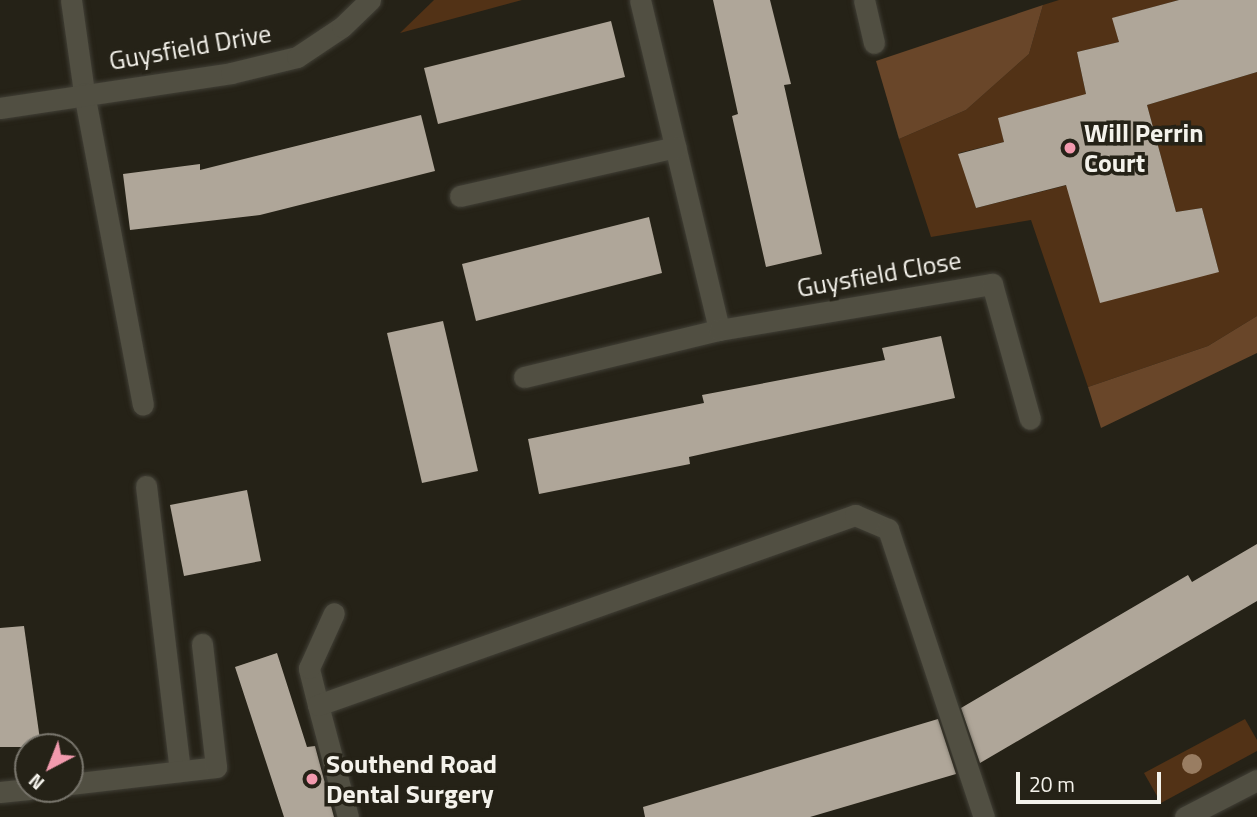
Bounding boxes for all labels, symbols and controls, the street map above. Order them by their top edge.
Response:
street label: Guysfield Drive [107,17,273,77]
place label: Will Perrin Court [1084,117,1204,178]
marker: Will Perrin Court [1062,140,1078,156]
street label: Guysfield Close [794,244,964,304]
north arrow [14,733,84,803]
place label: Southend Road Dental Surgery [326,748,497,810]
scale bar [1019,758,1164,802]
text: N [21,767,51,798]
text: 20 m [1029,768,1075,800]
marker: Southend Road Dental Surgery [304,771,320,787]

